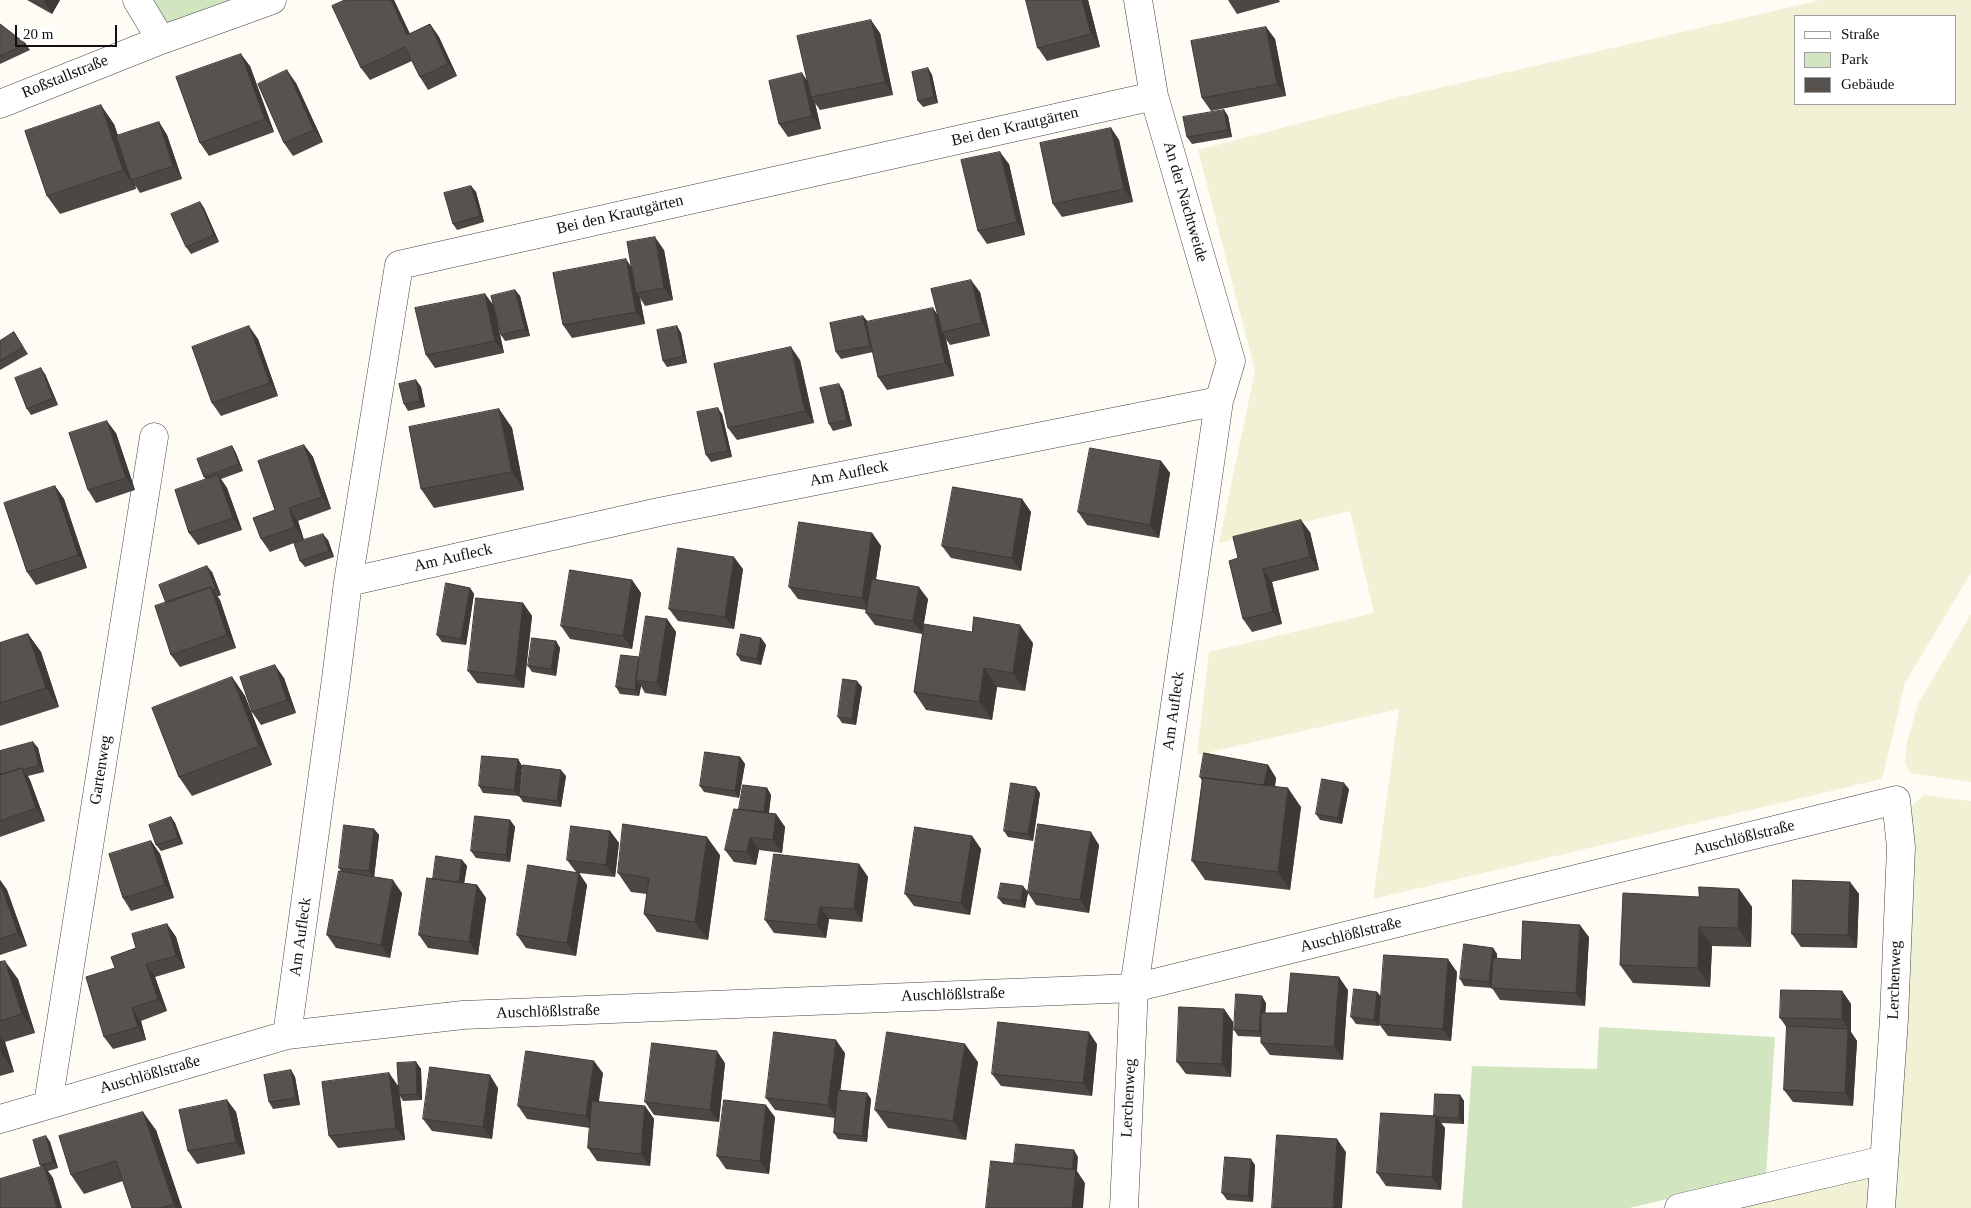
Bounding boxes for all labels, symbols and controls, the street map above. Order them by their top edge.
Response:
scale bar [18,15,120,47]
legend [1794,15,1956,105]
text: 20 m [23,26,53,42]
text: Straße [1841,26,1879,42]
street label: Roßstallstraße [19,51,111,103]
text: Park [1841,51,1869,67]
text: Gebäude [1841,76,1894,92]
street label: Bei den Krautgärten [950,103,1080,151]
street label: An der Nachtweide [1159,140,1211,264]
street label: Bei den Krautgärten [555,191,685,239]
street label: Am Aufleck [808,457,890,491]
street label: Am Aufleck [412,540,494,576]
street label: Am Aufleck [1159,670,1189,752]
street label: Gartenweg [86,734,116,806]
street label: Auschlößlstraße [1691,816,1797,860]
street label: Am Aufleck [286,896,316,978]
street label: Auschlößlstraße [1298,913,1404,957]
street label: Lerchenweg [1884,940,1906,1020]
street label: Auschlößlstraße [901,984,1005,1006]
street label: Auschlößlstraße [496,1001,600,1023]
street label: Auschlößlstraße [97,1051,203,1099]
street label: Lerchenweg [1117,1058,1141,1138]

